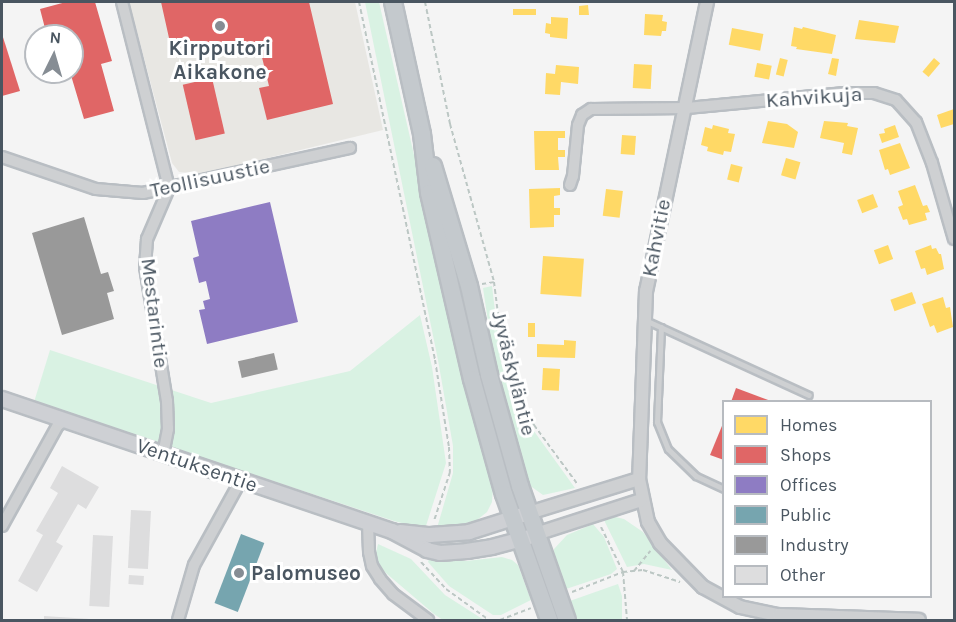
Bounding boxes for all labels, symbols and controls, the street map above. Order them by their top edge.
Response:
marker: Kirpputori Aikakone [213,19,227,33]
north arrow [24,24,84,84]
text: N [49,28,62,48]
place label: Kirpputori Aikakone [169,35,271,85]
street label: Kahvikuja [765,81,863,113]
street label: Teollisuustie [148,153,272,203]
street label: Kahvitie [636,197,676,279]
street label: Mestarintie [136,257,174,369]
street label: Jyväskyläntie [486,308,542,438]
legend [722,400,932,598]
text: Homes [780,414,837,436]
street label: Ventuksentie [133,432,261,498]
text: Shops [780,444,832,466]
text: Offices [780,474,837,496]
text: Public [780,504,831,526]
text: Industry [780,534,849,556]
place label: Palomuseo [251,560,361,586]
text: Other [780,564,825,586]
marker: Palomuseo [232,566,246,580]

